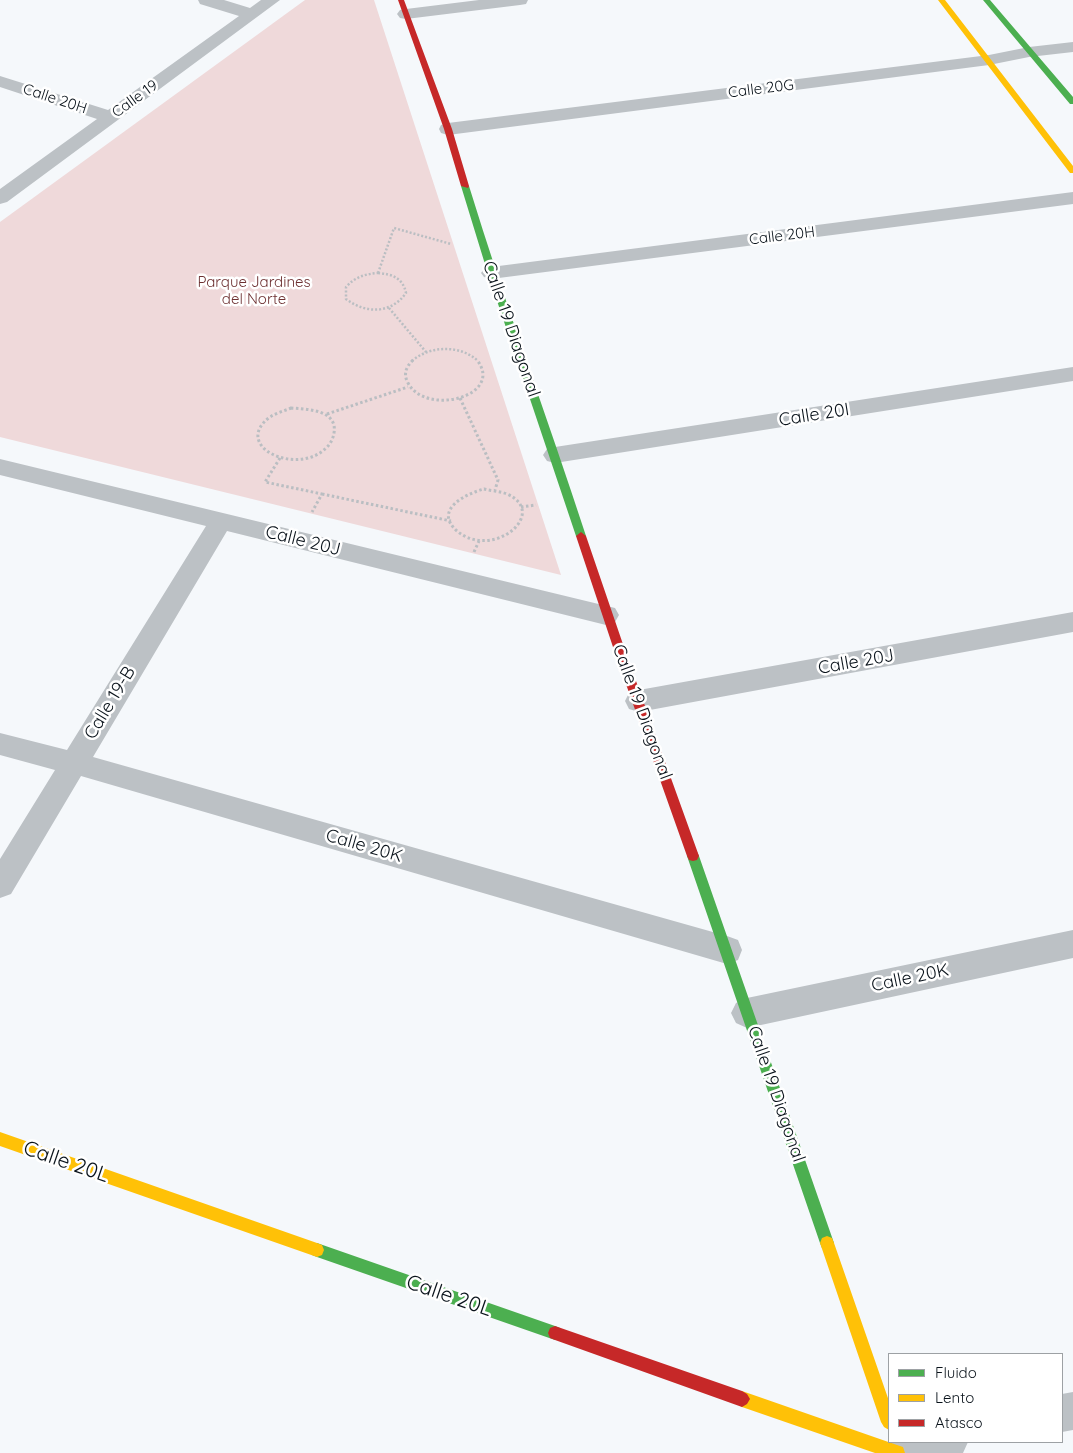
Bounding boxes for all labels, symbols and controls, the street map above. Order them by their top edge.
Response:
street label: Calle 19 [109,76,161,122]
street label: Calle 20G [727,76,795,102]
street label: Calle 20H [21,80,89,118]
street label: Calle 20H [748,223,816,249]
street label: Calle 19 Diagonal [478,258,544,400]
park label: Parque Jardines del Norte [197,273,311,308]
street label: Calle 20I [777,399,851,431]
street label: Calle 20J [263,521,343,561]
street label: Calle 19 Diagonal [608,641,676,783]
street label: Calle 20J [816,645,896,679]
street label: Calle 19-B [80,663,140,743]
street label: Calle 20K [323,825,405,867]
street label: Calle 20K [869,959,951,997]
street label: Calle 19 Diagonal [743,1023,809,1165]
street label: Calle 20L [20,1136,112,1188]
street label: Calle 20L [403,1270,495,1322]
legend [888,1353,1063,1443]
text: Fluido [935,1363,977,1382]
text: Lento [935,1388,974,1407]
text: Atasco [935,1413,983,1432]

